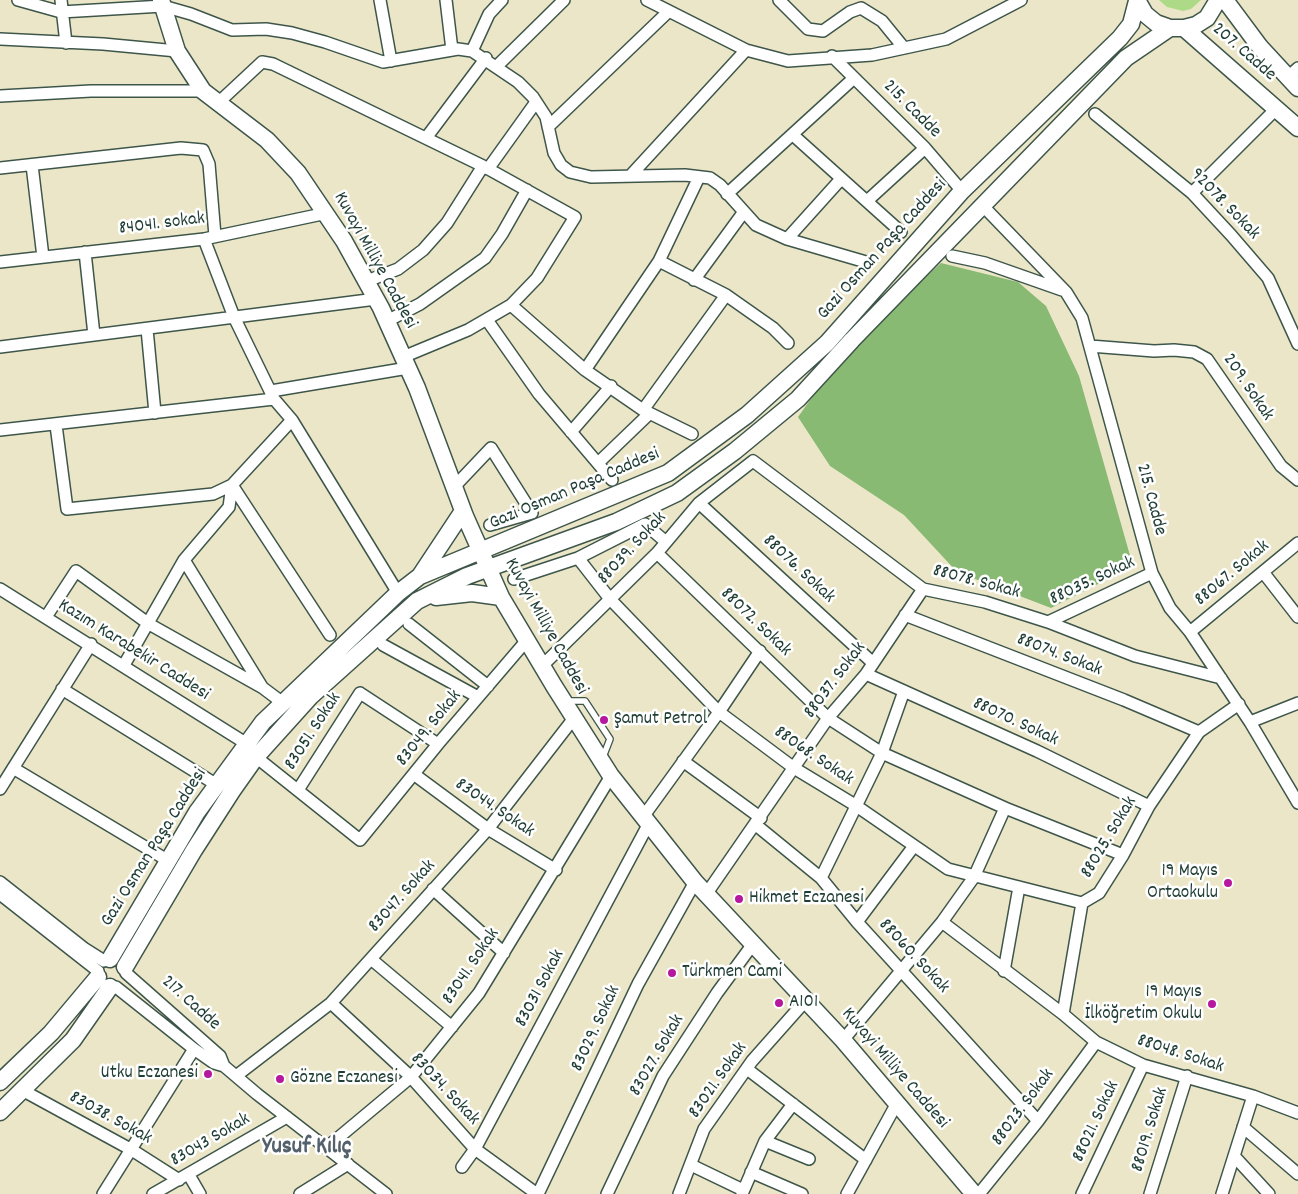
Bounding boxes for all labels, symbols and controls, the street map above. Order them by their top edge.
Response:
street label: 207. Cadde [1206,19,1280,87]
street label: 215. Cadde [877,76,945,144]
street label: 92078. Sokak [1184,164,1264,246]
street label: Gazi Osman Paşa Caddesi [813,175,953,325]
street label: Kuvayi Milliye Caddesi [327,189,421,333]
street label: 84041. sokak [118,208,206,242]
street label: 209. Sokak [1216,350,1278,426]
street label: Gazi Osman Paşa Caddesi [487,444,663,536]
street label: 215. Cadde [1130,462,1170,538]
street label: 88039. Sokak [593,508,673,590]
street label: 88076. Sokak [757,531,839,609]
street label: 88067. Sokak [1191,536,1275,612]
street label: 88035. Sokak [1047,552,1139,612]
street label: Kuvayi Milliye Caddesi [498,555,592,699]
street label: 88078. Sokak [930,560,1022,606]
street label: 88072. Sokak [715,584,795,662]
street label: Kazım Karabekir Caddesi [53,595,213,707]
street label: 88074. Sokak [1013,629,1105,683]
street label: 88037. Sokak [800,638,872,724]
street label: 83049. Sokak [392,686,468,772]
street label: 83051. Sokak [280,689,348,775]
street label: 88070. Sokak [968,693,1062,753]
place label: Şamut Petrol [614,709,707,731]
marker: Şamut Petrol [598,714,610,726]
street label: 88068. Sokak [769,722,857,792]
street label: Gazi Osman Paşa Caddesi [97,765,213,931]
street label: 83044. Sokak [450,774,538,844]
street label: 88025. Sokak [1077,793,1143,883]
street label: 83047. Sokak [364,856,442,938]
place label: 19 Mayıs Ortaokulu [1147,861,1218,905]
marker: 19 Mayıs Ortaokulu [1222,877,1234,889]
place label: Hikmet Eczanesi [749,888,864,910]
marker: Hikmet Eczanesi [733,893,745,905]
street label: 88060. Sokak [873,915,953,999]
street label: 83041. Sokak [438,924,506,1010]
street label: 83031 Sokak [511,946,571,1032]
place label: Türkmen Cami [682,962,782,984]
marker: Türkmen Cami [666,967,678,979]
street label: 217. Cadde [156,972,224,1036]
street label: 83029. Sokak [567,982,627,1076]
place label: 19 Mayıs İlköğretim Okulu [1085,982,1202,1026]
place label: A101 [789,992,818,1014]
marker: A101 [773,997,785,1009]
marker: 19 Mayıs İlköğretim Okulu [1206,998,1218,1010]
street label: Kuvayi Milliye Caddesi [835,1004,953,1134]
street label: 83027. Sokak [625,1011,691,1101]
street label: 88048. Sokak [1134,1030,1226,1080]
street label: 83021. Sokak [685,1039,753,1123]
street label: 83034. Sokak [404,1049,484,1131]
place label: Utku Eczanesi [100,1063,198,1085]
street label: 88023. Sokak [987,1065,1061,1151]
marker: Utku Eczanesi [202,1068,214,1080]
place label: Gözne Eczanesi [290,1068,398,1090]
marker: Gözne Eczanesi [274,1073,286,1085]
street label: 88021. Sokak [1068,1078,1126,1166]
street label: 88019. Sokak [1127,1085,1175,1175]
street label: 83038. Sokak [65,1087,155,1151]
street label: 83043 Sokak [167,1109,255,1173]
district label: Yusuf Kılıç [263,1135,351,1163]

